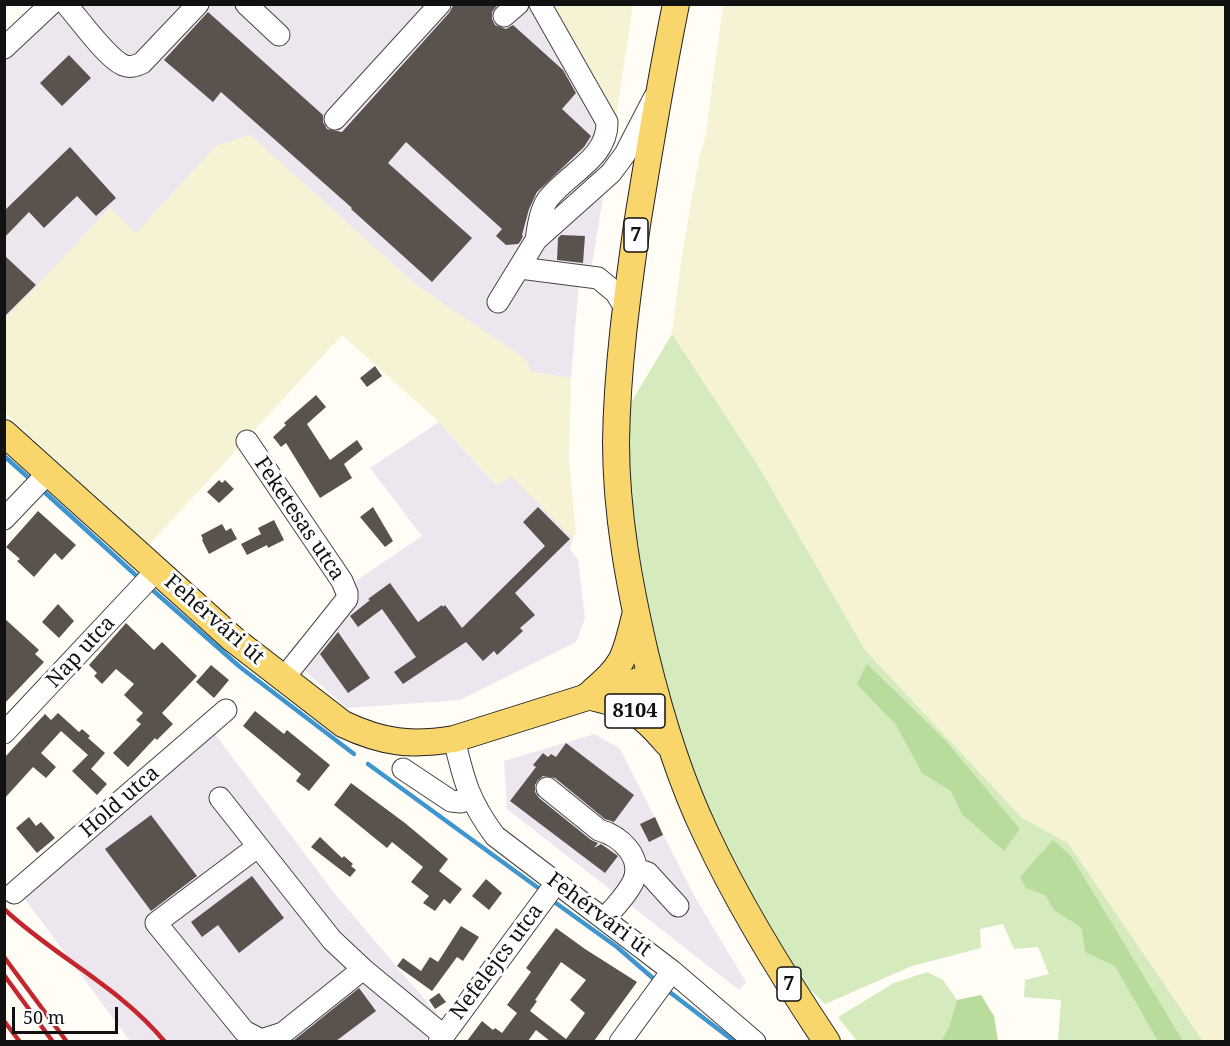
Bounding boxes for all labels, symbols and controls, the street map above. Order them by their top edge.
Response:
road number: 7 [624,218,648,252]
street label: Feketesas utca [248,452,350,586]
street label: Fehérvári út [159,570,269,670]
street label: Nap utca [41,611,121,693]
road number: 8104 [605,694,665,728]
street label: Hold utca [75,761,165,843]
street label: Fehérvári út [542,868,656,962]
street label: Nefelejcs utca [445,899,549,1025]
road number: 7 [777,967,801,1001]
scale bar [15,995,122,1033]
text: 50 m [23,1005,65,1029]

